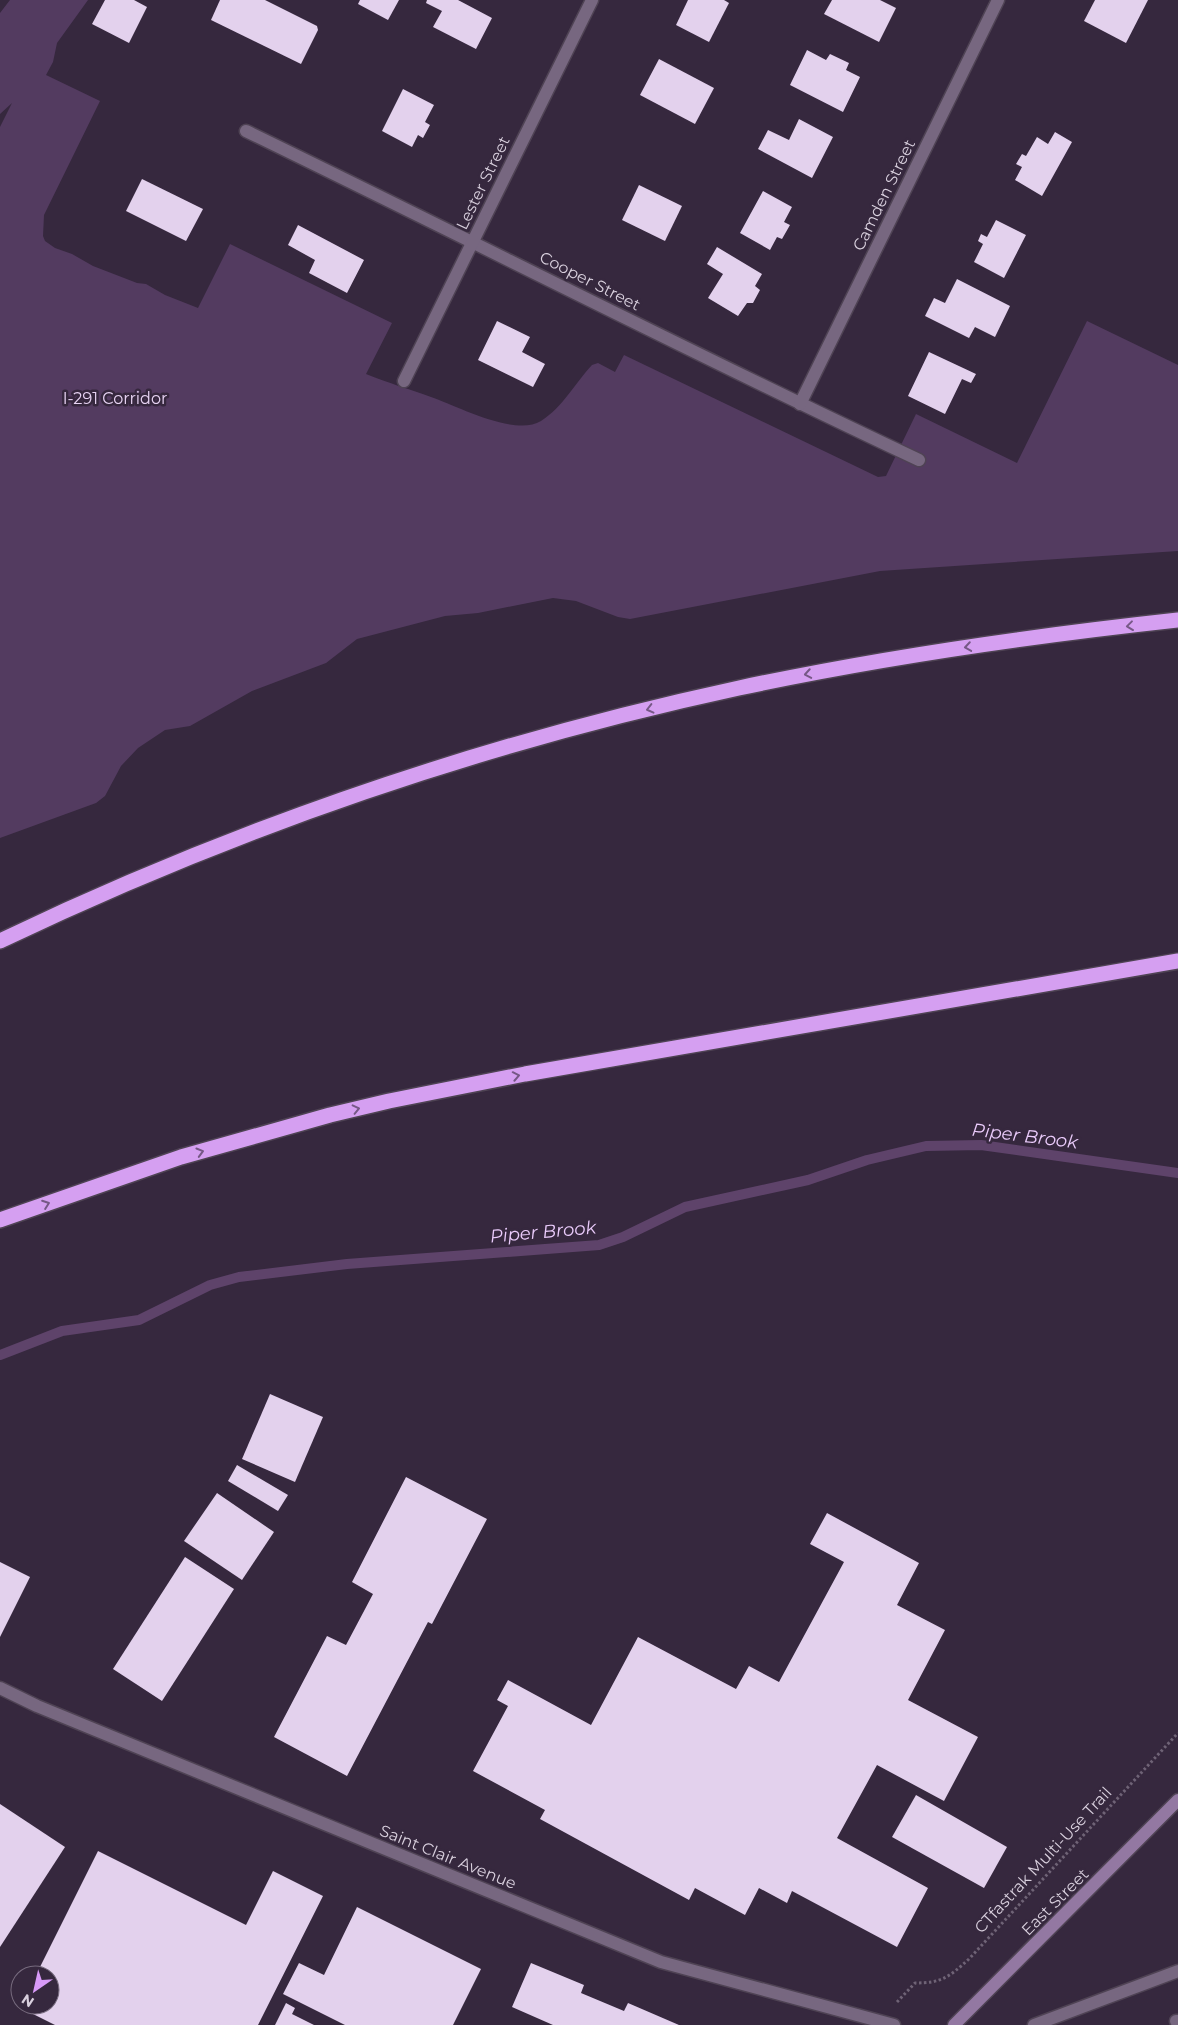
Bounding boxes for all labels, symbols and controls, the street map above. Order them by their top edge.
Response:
street label: Lester Street [452,133,514,233]
street label: Camden Street [849,136,919,254]
street label: Cooper Street [536,247,644,315]
park label: I-291 Corridor [63,389,167,408]
one-way arrow [1125,620,1133,631]
one-way arrow [964,641,973,651]
one-way arrow [804,668,813,678]
one-way arrow [645,703,654,714]
one-way arrow [511,1071,520,1081]
one-way arrow [352,1104,361,1115]
water label: Piper Brook [971,1119,1081,1154]
one-way arrow [195,1147,203,1157]
one-way arrow [41,1200,50,1210]
water label: Piper Brook [489,1216,598,1248]
street label: CTfastrak Multi-Use Trail [970,1783,1116,1937]
street label: Saint Clair Avenue [377,1821,519,1893]
street label: East Street [1018,1864,1093,1939]
north arrow [10,1965,60,2015]
text: N [18,1990,37,2011]

